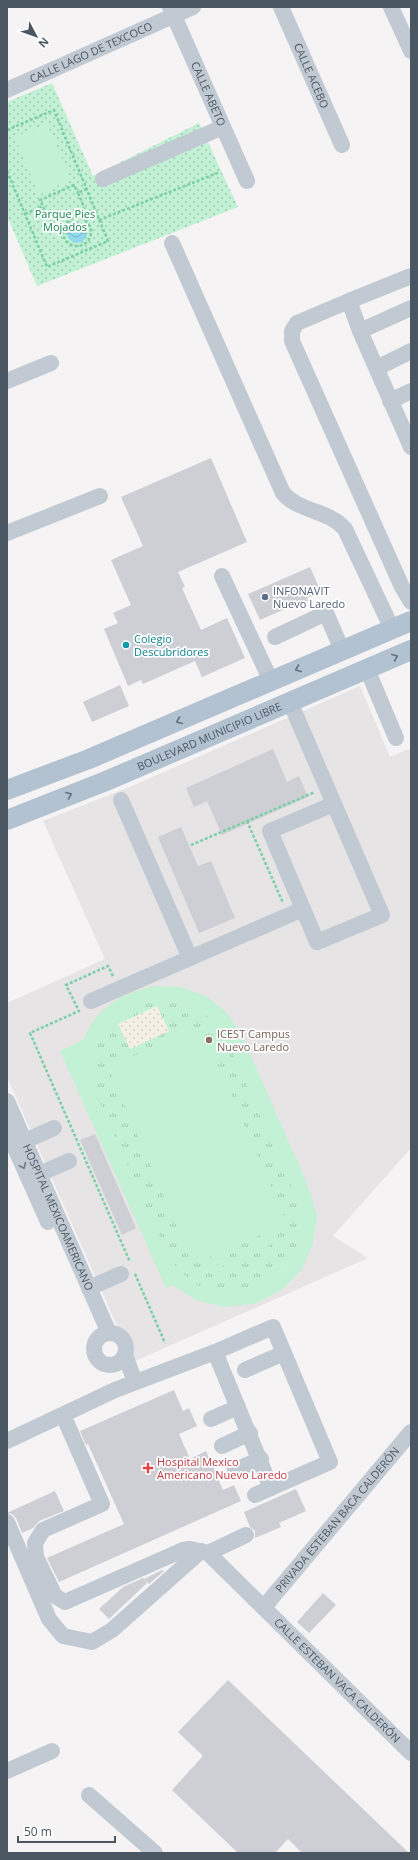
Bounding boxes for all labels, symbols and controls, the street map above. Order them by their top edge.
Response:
north arrow [16,16,56,56]
street label: CALLE LAGO DE TEXCOCO [27,18,155,86]
text: N [35,35,53,51]
street label: CALLE ACEBO [291,40,333,110]
street label: CALLE ABETO [188,59,230,128]
park label: Parque Pies Mojados [35,206,95,234]
place label: INFONAVIT Nuevo Laredo [273,583,345,611]
marker: INFONAVIT Nuevo Laredo [260,592,270,602]
place label: Colegio Descubridores [134,631,209,659]
marker: Colegio Descubridores [121,640,131,650]
one-way arrow [391,654,398,662]
one-way arrow [295,665,302,673]
street label: BOULEVARD MUNICIPIO LIBRE [135,698,284,774]
one-way arrow [175,716,182,724]
one-way arrow [66,792,73,800]
place label: ICEST Campus Nuevo Laredo [217,1026,290,1054]
marker: ICEST Campus Nuevo Laredo [204,1035,214,1045]
street label: HOSPITAL MEXICOAMERICANO [20,1141,97,1293]
one-way arrow [18,1161,26,1169]
street label: PRIVADA ESTEBAN BACA CALDERÓN [271,1443,402,1595]
place label: Hospital Mexico Americano Nuevo Laredo [157,1454,288,1482]
marker: Hospital Mexico Americano Nuevo Laredo [142,1462,154,1474]
street label: CALLE ESTEBAN VACA CALDERÓN [271,1614,404,1746]
scale bar [18,1818,115,1844]
text: 50 m [24,1823,52,1840]

